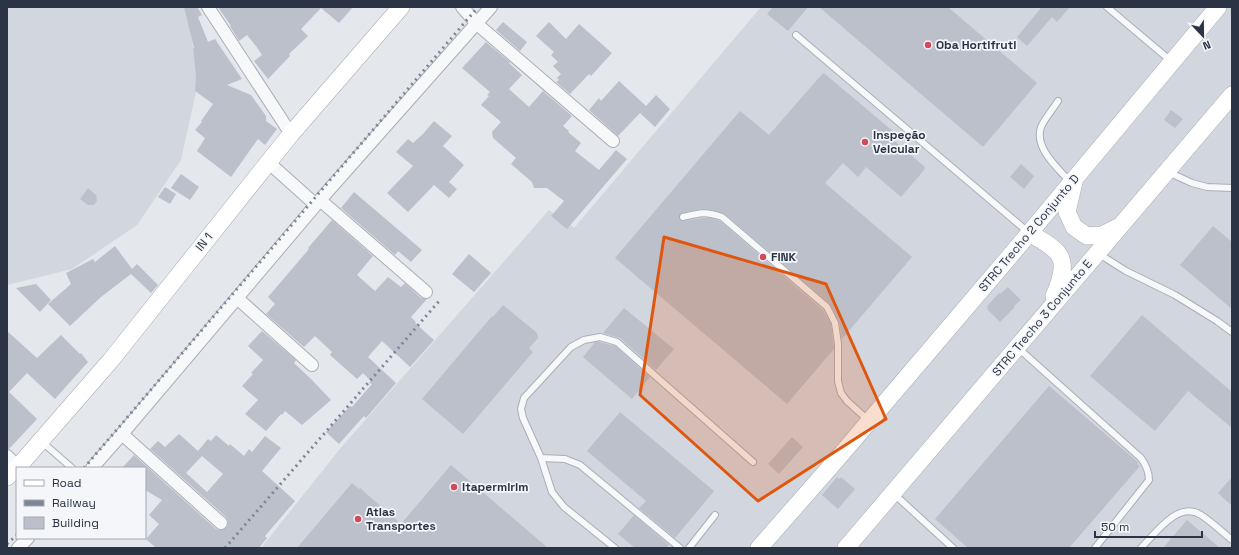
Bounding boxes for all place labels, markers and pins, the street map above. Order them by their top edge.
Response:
place label: Oba Hortifruti [936,37,1016,53]
marker: Oba Hortifruti [923,40,933,50]
place label: Inspeção Veicular [873,127,926,157]
marker: Inspeção Veicular [860,137,870,147]
place label: FINK [771,249,797,265]
marker: FINK [758,252,768,262]
place label: Itapermirim [462,479,529,495]
marker: Itapermirim [449,482,459,492]
place label: Atlas Transportes [366,504,436,534]
marker: Atlas Transportes [353,514,363,524]

